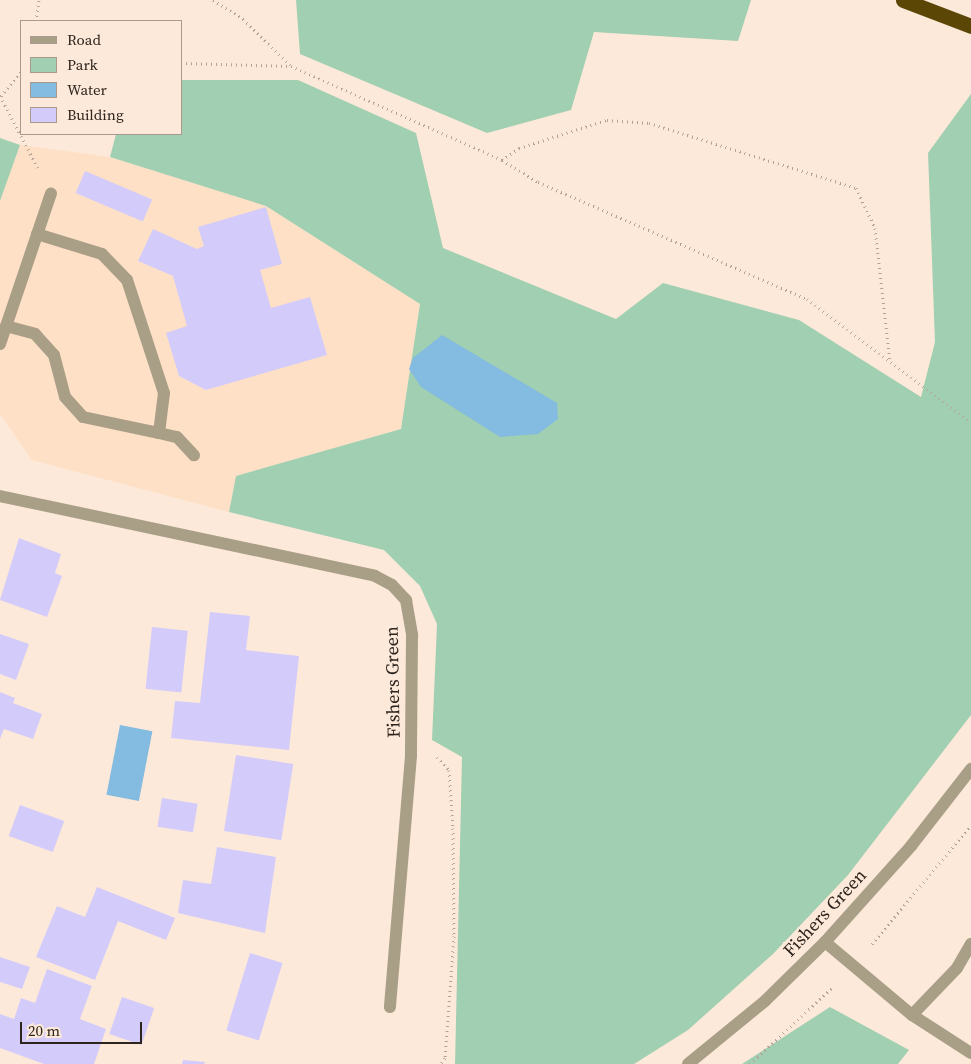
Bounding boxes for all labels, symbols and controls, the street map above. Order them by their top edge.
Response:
legend [20,20,182,135]
text: Road [67,29,101,50]
text: Park [67,54,98,75]
text: Water [67,79,107,100]
text: Building [67,104,124,125]
street label: Fishers Green [381,626,405,738]
street label: Fishers Green [779,865,871,961]
scale bar [22,1012,145,1044]
text: 20 m [28,1020,60,1041]

